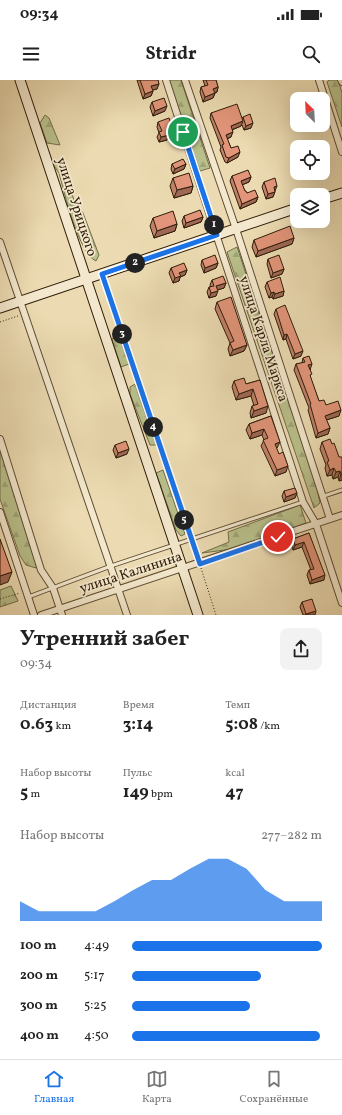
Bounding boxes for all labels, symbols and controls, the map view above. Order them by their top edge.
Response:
text: 09:34 [20,4,59,25]
text: Stridr [146,42,196,67]
icon: menu [20,43,42,65]
icon: search [300,43,322,65]
north arrow [290,92,330,132]
map controls [290,92,330,228]
pin [166,115,200,149]
icon: arrive [172,121,194,143]
button: locate [290,140,330,180]
street label: улица Урицкого [51,155,101,259]
button: layers [290,188,330,228]
pin: 1 [204,215,224,235]
text: 1 [212,217,216,232]
pin: 2 [125,253,145,273]
text: 2 [132,255,138,270]
street label: улица Карла Маркса [234,274,292,404]
pin: 3 [112,324,132,344]
text: 3 [119,326,125,341]
pin: 4 [143,417,163,437]
text: 4 [150,419,156,434]
pin: 5 [174,510,194,530]
text: 5 [181,512,187,527]
pin [261,520,295,554]
icon: check [267,526,289,548]
street label: улица Калинина [77,547,185,599]
text: Утренний забег [20,624,189,655]
button: share [280,628,322,670]
text: 09:34 [20,655,52,673]
text: Дистанция [20,698,77,713]
text: Время [123,698,154,713]
text: Темп [225,698,250,713]
text: 0.63 [20,713,53,736]
text: 3:14 [123,713,153,736]
text: 5:08 [225,713,258,736]
text: km [53,719,71,734]
text: /km [258,719,280,734]
text: Набор высоты [20,766,91,781]
text: Пульс [123,766,152,781]
text: kcal [225,766,245,781]
text: 5 [20,781,28,804]
text: 149 [123,781,149,804]
text: 47 [225,781,244,804]
text: m [28,787,40,802]
text: bpm [149,787,173,802]
text: Набор высоты [20,827,104,845]
text: 277–282 m [261,827,322,845]
text: 100 m [20,937,57,955]
text: 4:49 [84,937,109,955]
text: 200 m [20,967,58,985]
text: 5:17 [84,967,105,985]
text: 300 m [20,997,58,1015]
text: 5:25 [84,997,107,1015]
text: 400 m [20,1027,59,1045]
text: 4:50 [84,1027,109,1045]
tab: Главная [34,1068,74,1107]
tab: Карта [142,1068,172,1107]
tab: Сохранённые [239,1068,308,1107]

